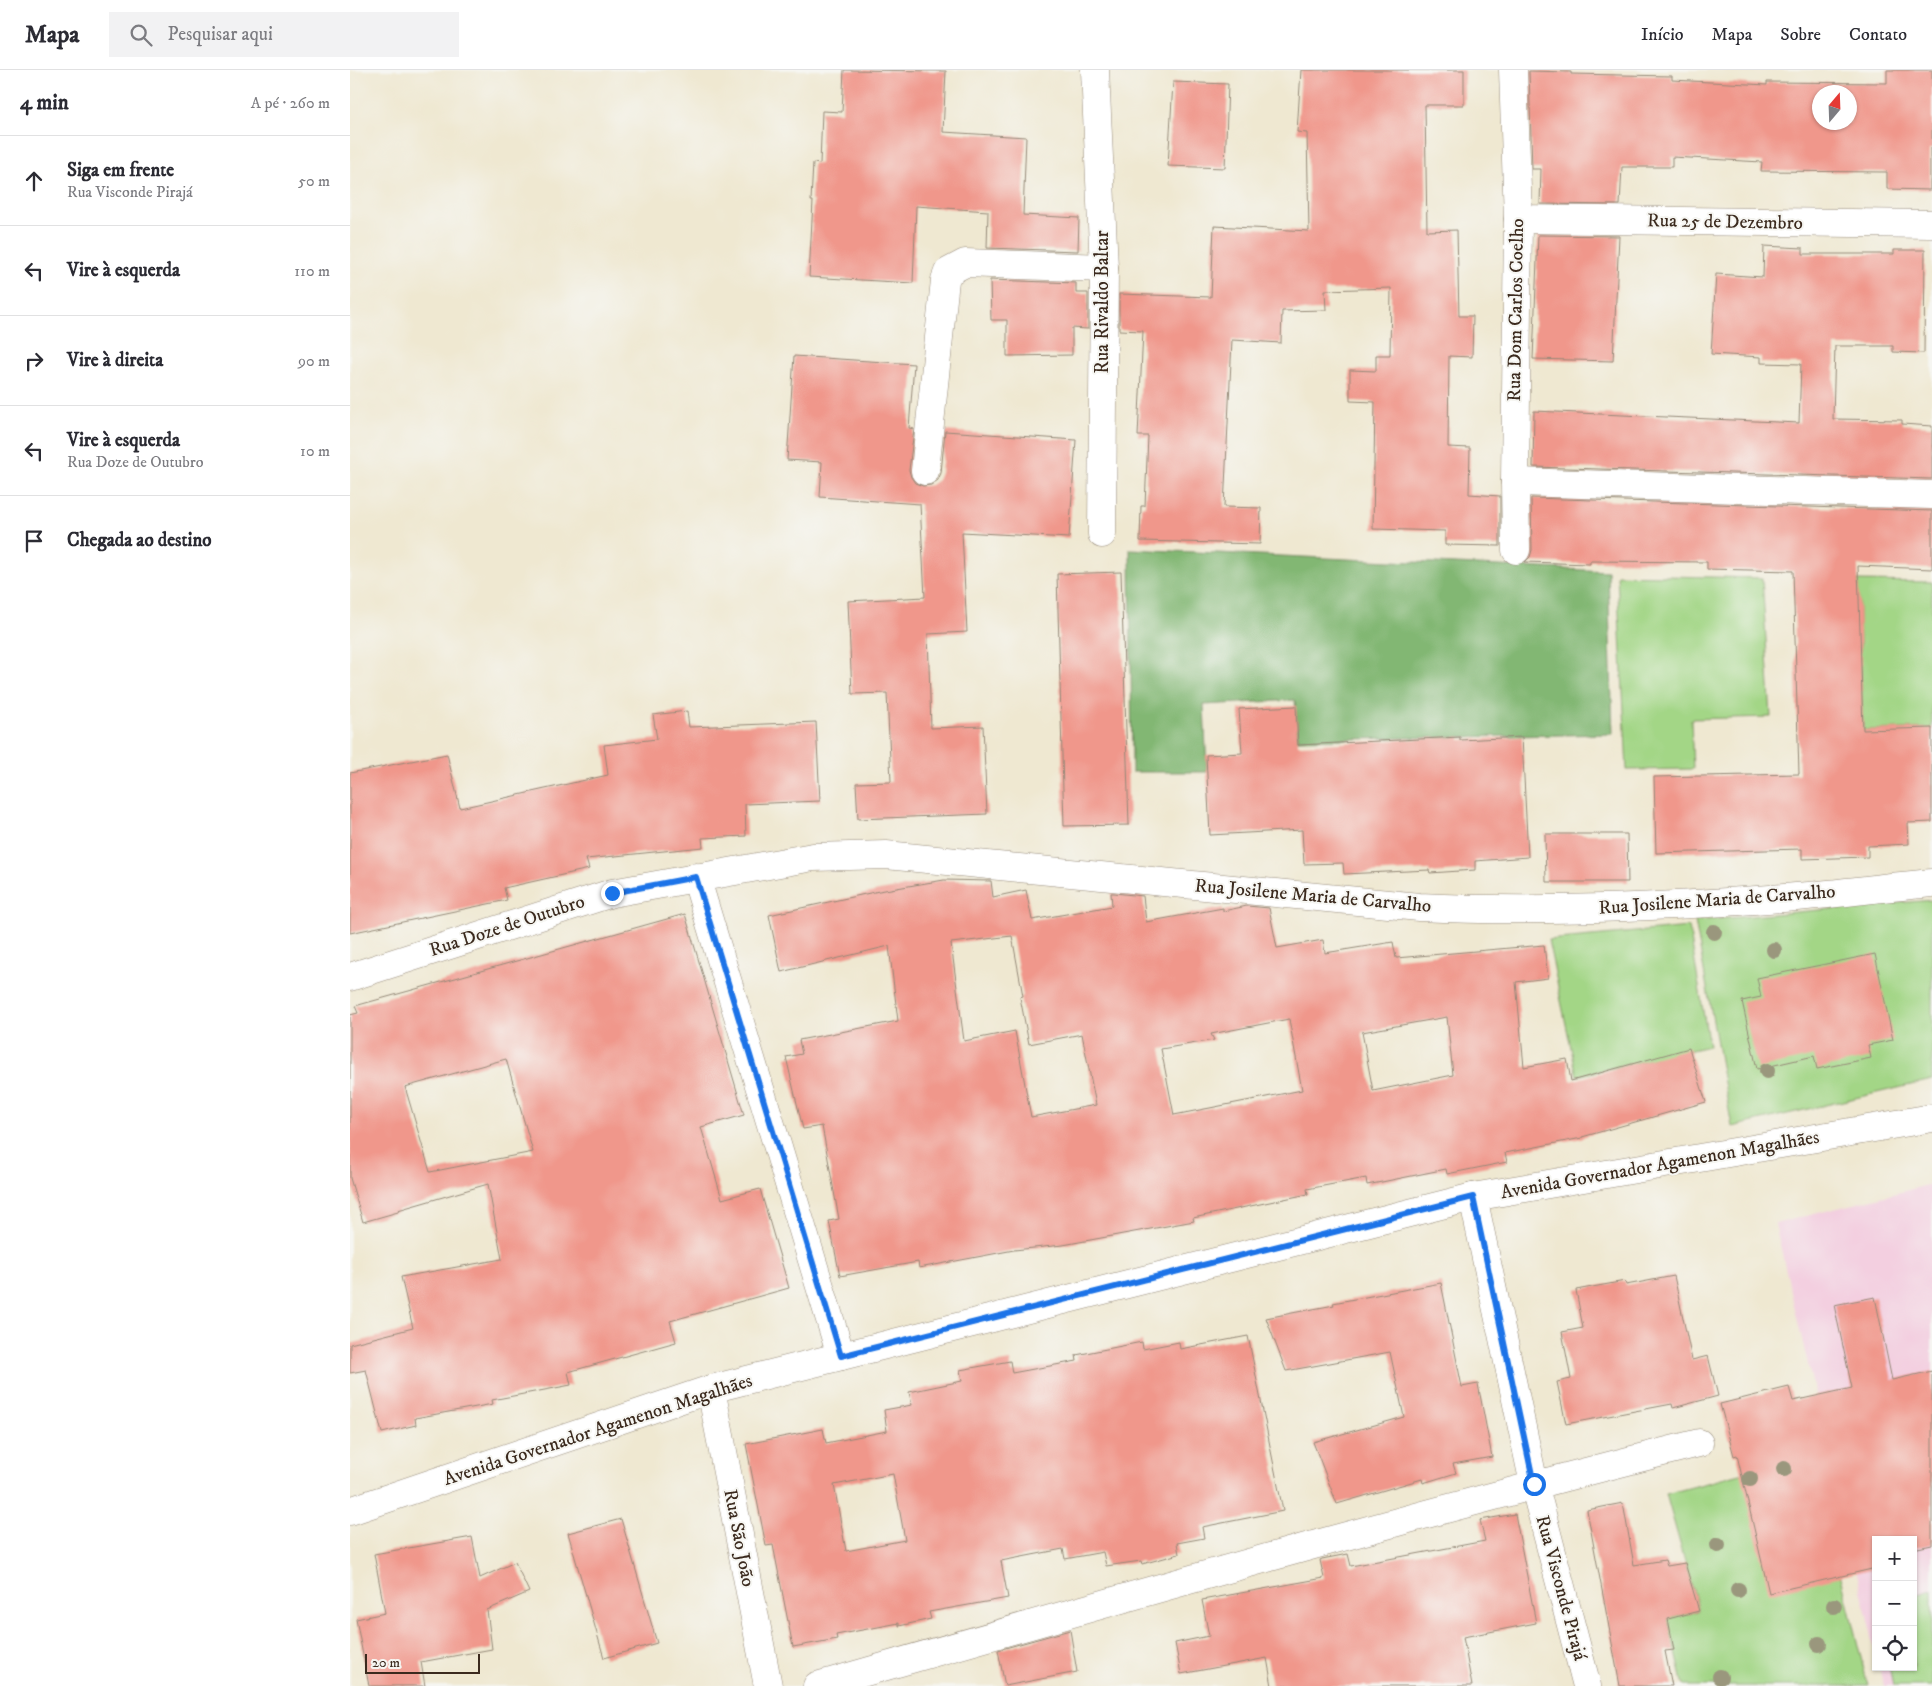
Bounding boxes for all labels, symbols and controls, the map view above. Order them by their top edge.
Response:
search box [109,12,459,57]
text: Mapa [25,20,79,50]
icon: search [127,21,155,49]
text: Pesquisar aqui [167,23,273,46]
text: Início [1641,24,1684,46]
text: Mapa [1712,24,1752,46]
text: Sobre [1780,24,1821,46]
text: Contato [1849,24,1907,46]
north arrow [1812,85,1857,130]
text: 4 min [20,90,69,116]
text: A pé · 260 m [251,93,330,113]
text: Siga em frente [67,159,174,182]
icon: ahead [20,167,48,195]
text: 50 m [298,171,330,191]
text: Rua Visconde Pirajá [67,182,193,202]
street label: Rua 25 de Dezembro [1647,209,1803,235]
street label: Rua Dom Carlos Coelho [1503,218,1529,402]
street label: Rua Rivaldo Baltar [1091,230,1114,374]
icon: left [20,257,48,285]
text: Vire à esquerda [67,259,180,282]
text: 110 m [294,261,330,281]
icon: right [20,347,48,375]
text: Vire à direita [67,349,163,372]
text: 90 m [298,351,330,371]
text: Vire à esquerda [67,429,180,452]
icon: left [20,437,48,465]
text: 10 m [300,441,330,461]
text: Rua Doze de Outubro [67,452,203,472]
icon: arrive [20,527,48,555]
text: Chegada ao destino [67,529,212,552]
street label: Rua Josilene Maria de Carvalho [1194,874,1432,918]
street label: Rua Josilene Maria de Carvalho [1598,880,1836,920]
route end [601,882,624,905]
street label: Rua Doze de Outubro [426,890,588,962]
street label: Avenida Governador Agamenon Magalhães [1499,1126,1821,1204]
street label: Avenida Governador Agamenon Magalhães [441,1369,755,1491]
route start [1523,1473,1546,1496]
street label: Rua São João [718,1487,760,1589]
street label: Rua Visconde Pirajá [1531,1513,1591,1663]
map controls [1872,1536,1917,1671]
button: + [1872,1536,1917,1581]
button: − [1872,1581,1917,1626]
button: locate [1872,1626,1917,1671]
scale bar [365,1651,480,1674]
text: 20 m [372,1654,400,1672]

